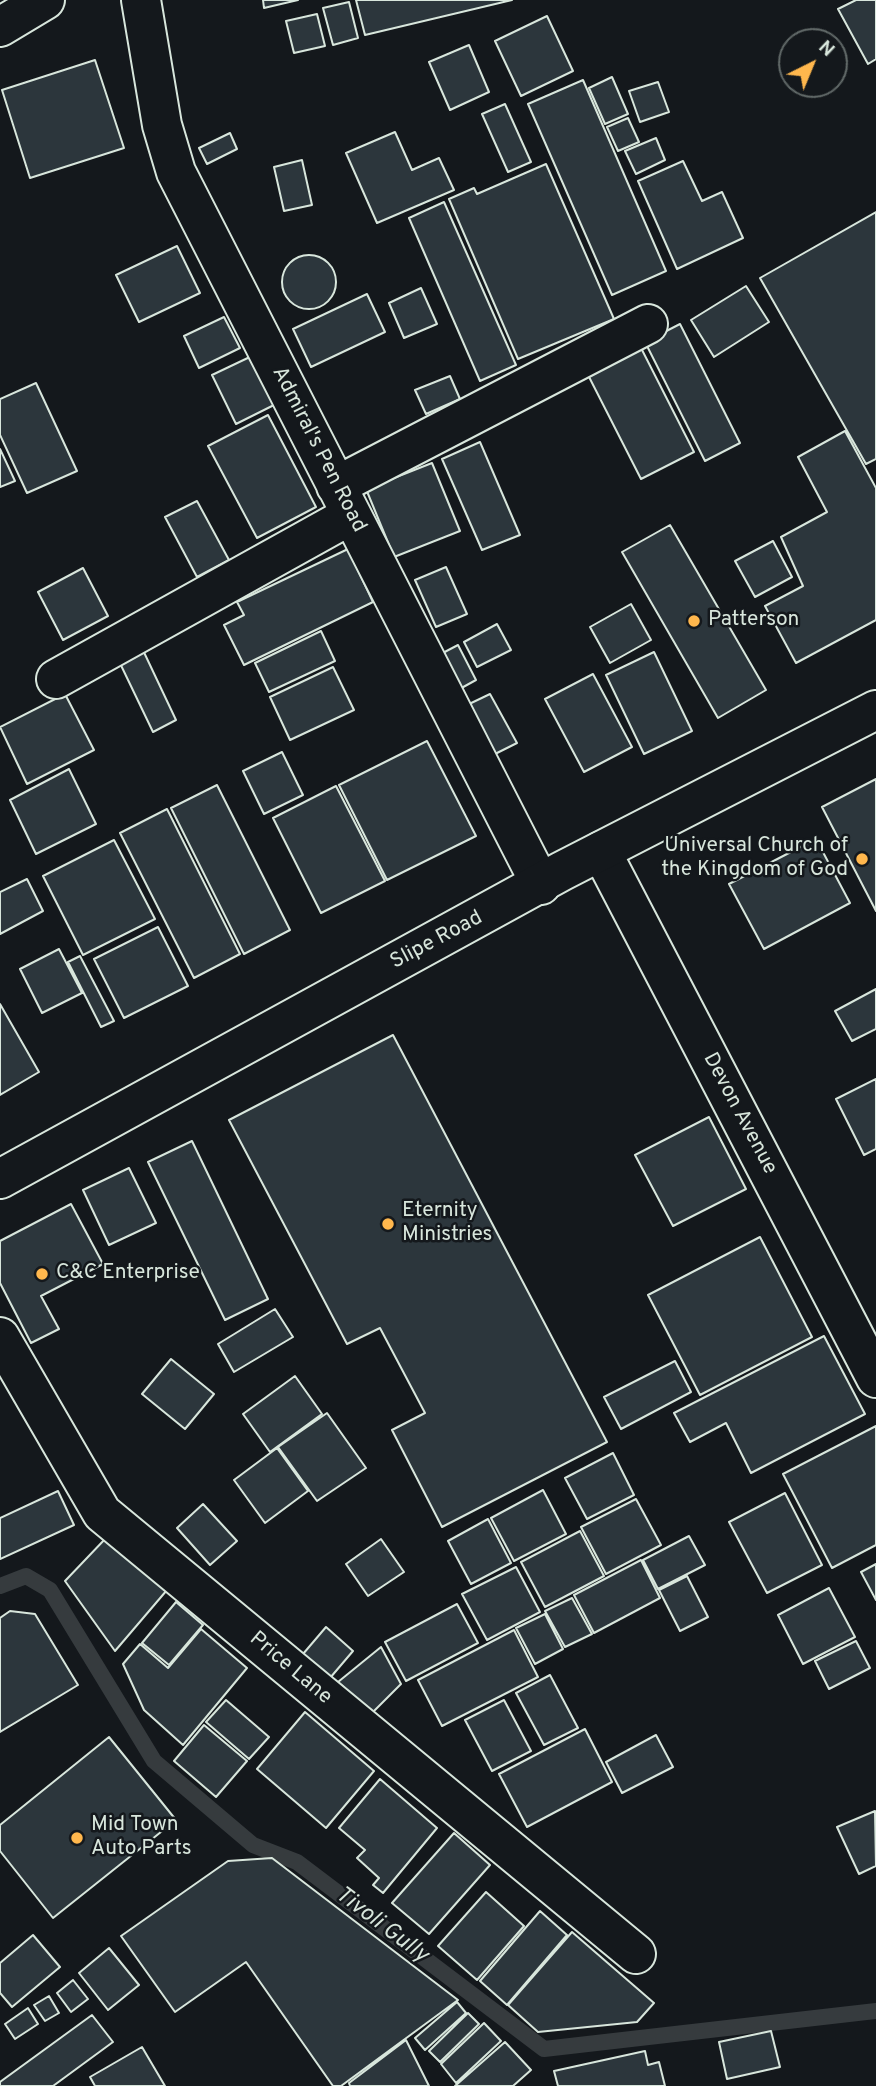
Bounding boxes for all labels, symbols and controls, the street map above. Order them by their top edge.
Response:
north arrow [778,28,848,98]
text: N [813,36,839,63]
street label: Admiral's Pen Road [265,363,371,537]
place label: Patterson [708,608,799,634]
marker: Patterson [686,613,702,629]
place label: Universal Church of the Kingdom of God [661,834,848,884]
marker: Universal Church of the Kingdom of God [854,851,870,867]
street label: Slipe Road [387,906,487,976]
street label: Devon Avenue [696,1049,782,1179]
place label: Eternity Ministries [402,1199,492,1249]
marker: Eternity Ministries [380,1216,396,1232]
place label: C&C Enterprise [56,1261,200,1287]
marker: C&C Enterprise [34,1266,50,1282]
street label: Price Lane [244,1627,336,1711]
place label: Mid Town Auto Parts [91,1813,192,1863]
marker: Mid Town Auto Parts [69,1830,85,1846]
water label: Tivoli Gully [329,1882,433,1970]

